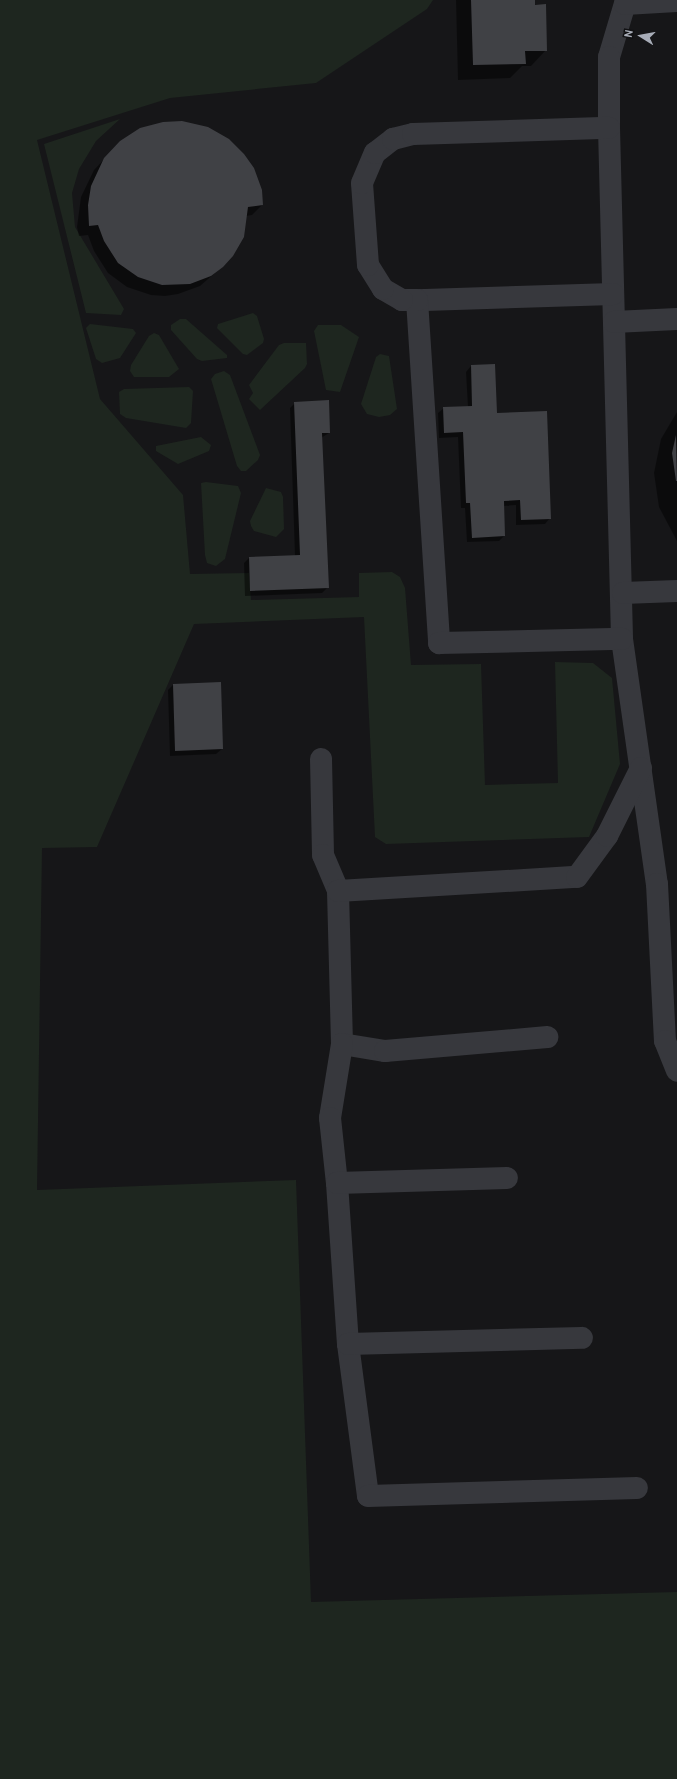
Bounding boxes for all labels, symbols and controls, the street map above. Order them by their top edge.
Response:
north arrow [621,16,661,56]
text: N [622,28,637,39]

